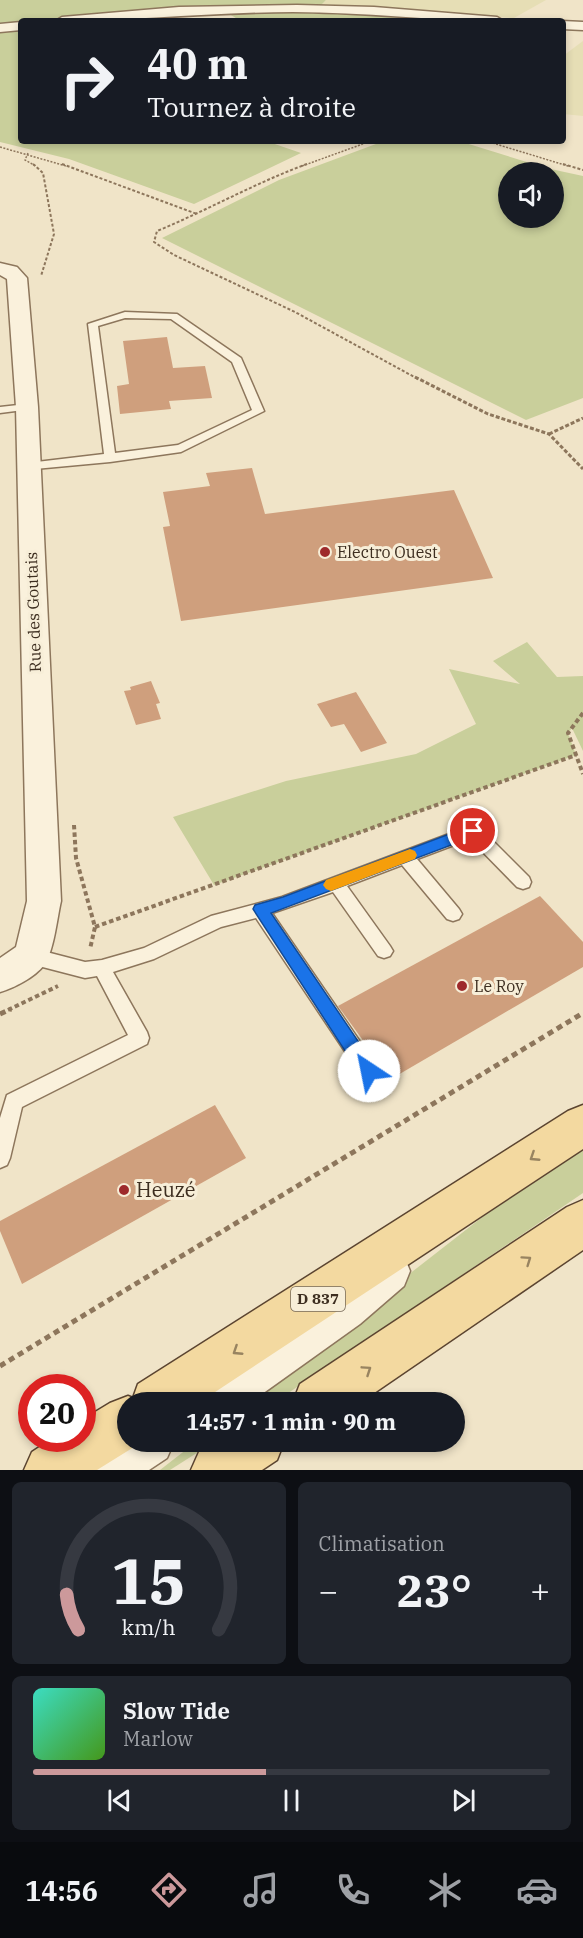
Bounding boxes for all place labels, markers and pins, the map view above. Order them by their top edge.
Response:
place label: Electro Ouest [337,542,438,562]
marker: Electro Ouest [318,545,332,559]
pin [447,805,498,856]
place label: Le Roy [474,976,524,996]
marker: Le Roy [455,979,469,993]
place label: Heuzé [136,1176,196,1203]
marker: Heuzé [117,1183,131,1197]

